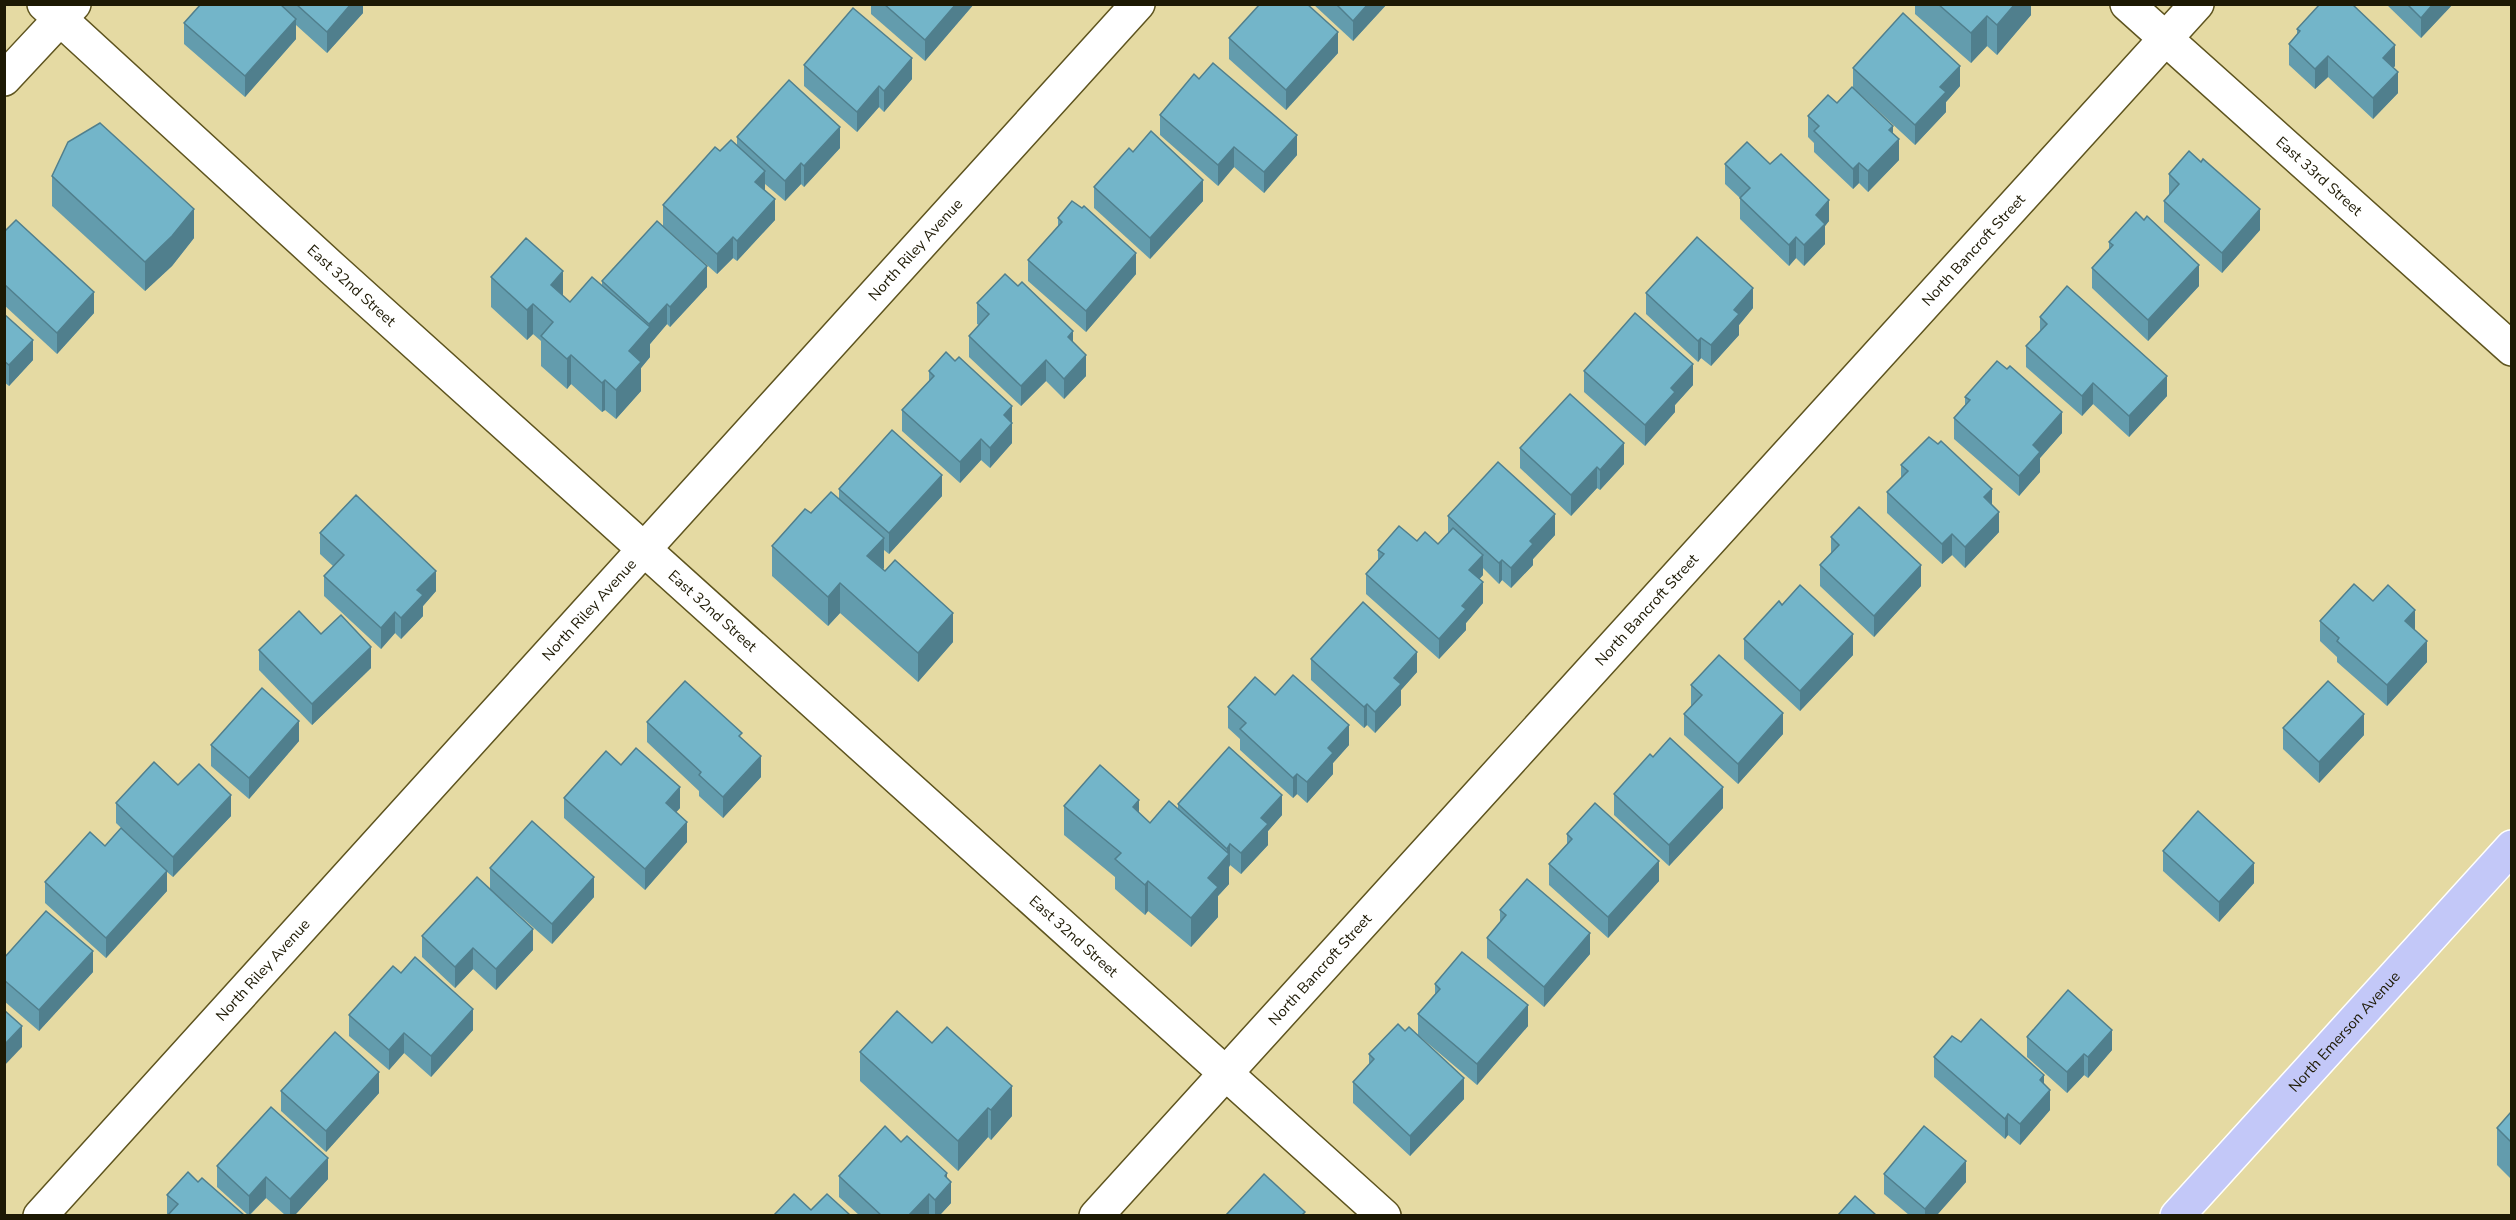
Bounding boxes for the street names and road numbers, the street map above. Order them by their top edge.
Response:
street label: East 33rd Street [2272,132,2367,221]
street label: North Bancroft Street [1917,189,2030,310]
street label: North Riley Avenue [864,194,967,305]
street label: East 32nd Street [303,240,401,331]
street label: North Bancroft Street [1591,549,1703,670]
street label: North Riley Avenue [538,554,641,665]
street label: East 32nd Street [664,566,762,657]
street label: East 32nd Street [1025,891,1123,982]
street label: North Bancroft Street [1264,909,1376,1030]
street label: North Riley Avenue [211,915,314,1025]
street label: North Emerson Avenue [2284,967,2404,1096]

